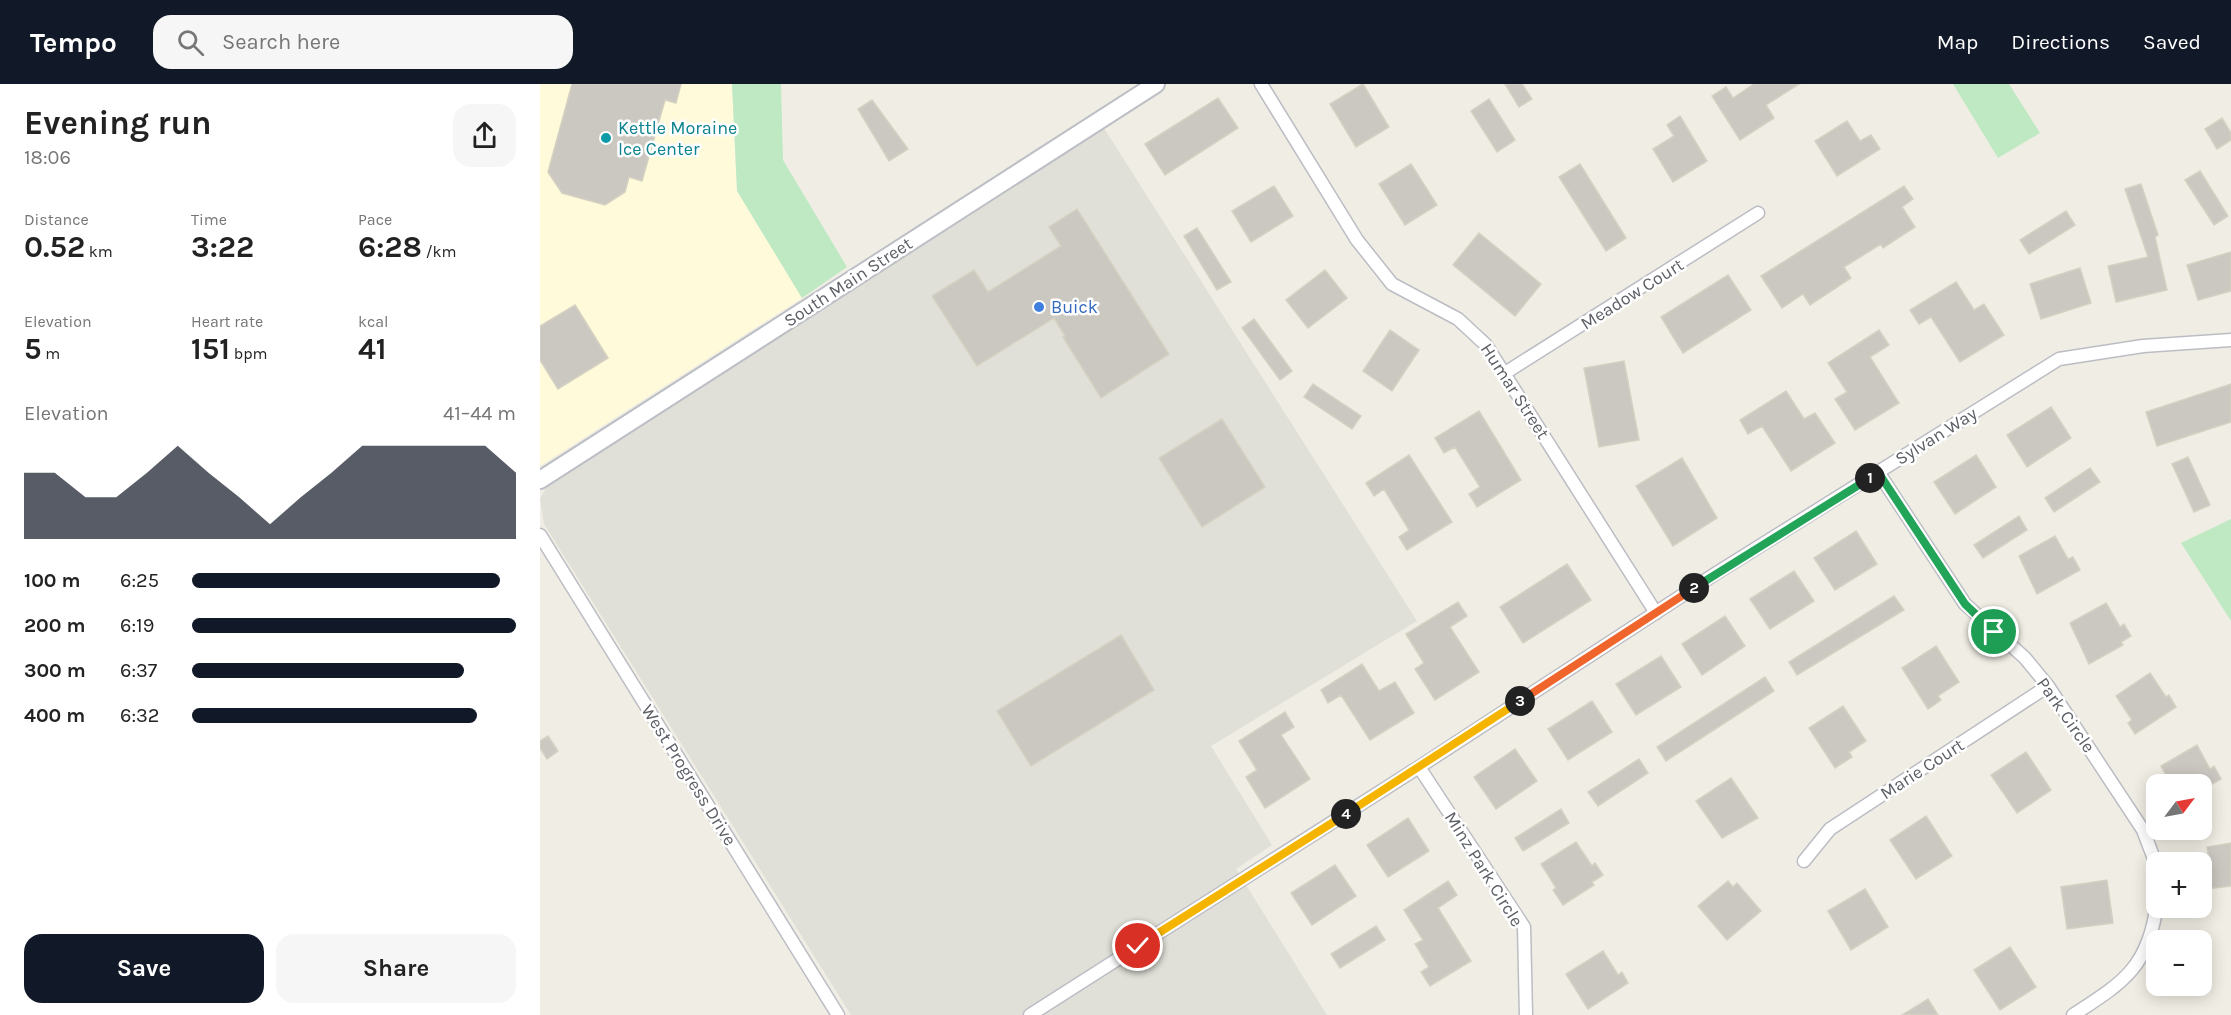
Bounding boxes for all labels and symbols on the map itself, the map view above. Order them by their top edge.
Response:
place label: Kettle Moraine Ice Center [618,117,737,160]
marker: Kettle Moraine Ice Center [599,131,613,145]
street label: South Main Street [780,232,916,332]
street label: Meadow Court [1576,253,1688,334]
place label: Buick [1051,296,1098,318]
marker: Buick [1032,300,1046,314]
street label: Humar Street [1476,339,1554,443]
street label: Sylvan Way [1891,402,1981,470]
pin: 1 [1855,463,1885,493]
pin: 2 [1679,573,1709,603]
pin [1968,606,2019,657]
street label: Park Circle [2032,673,2100,757]
pin: 3 [1505,686,1535,716]
street label: West Progress Drive [637,700,741,850]
street label: Marie Court [1876,734,1968,804]
north arrow [2146,774,2212,840]
pin: 4 [1331,799,1361,829]
street label: Minz Park Circle [1440,807,1528,931]
pin [1112,920,1163,971]

